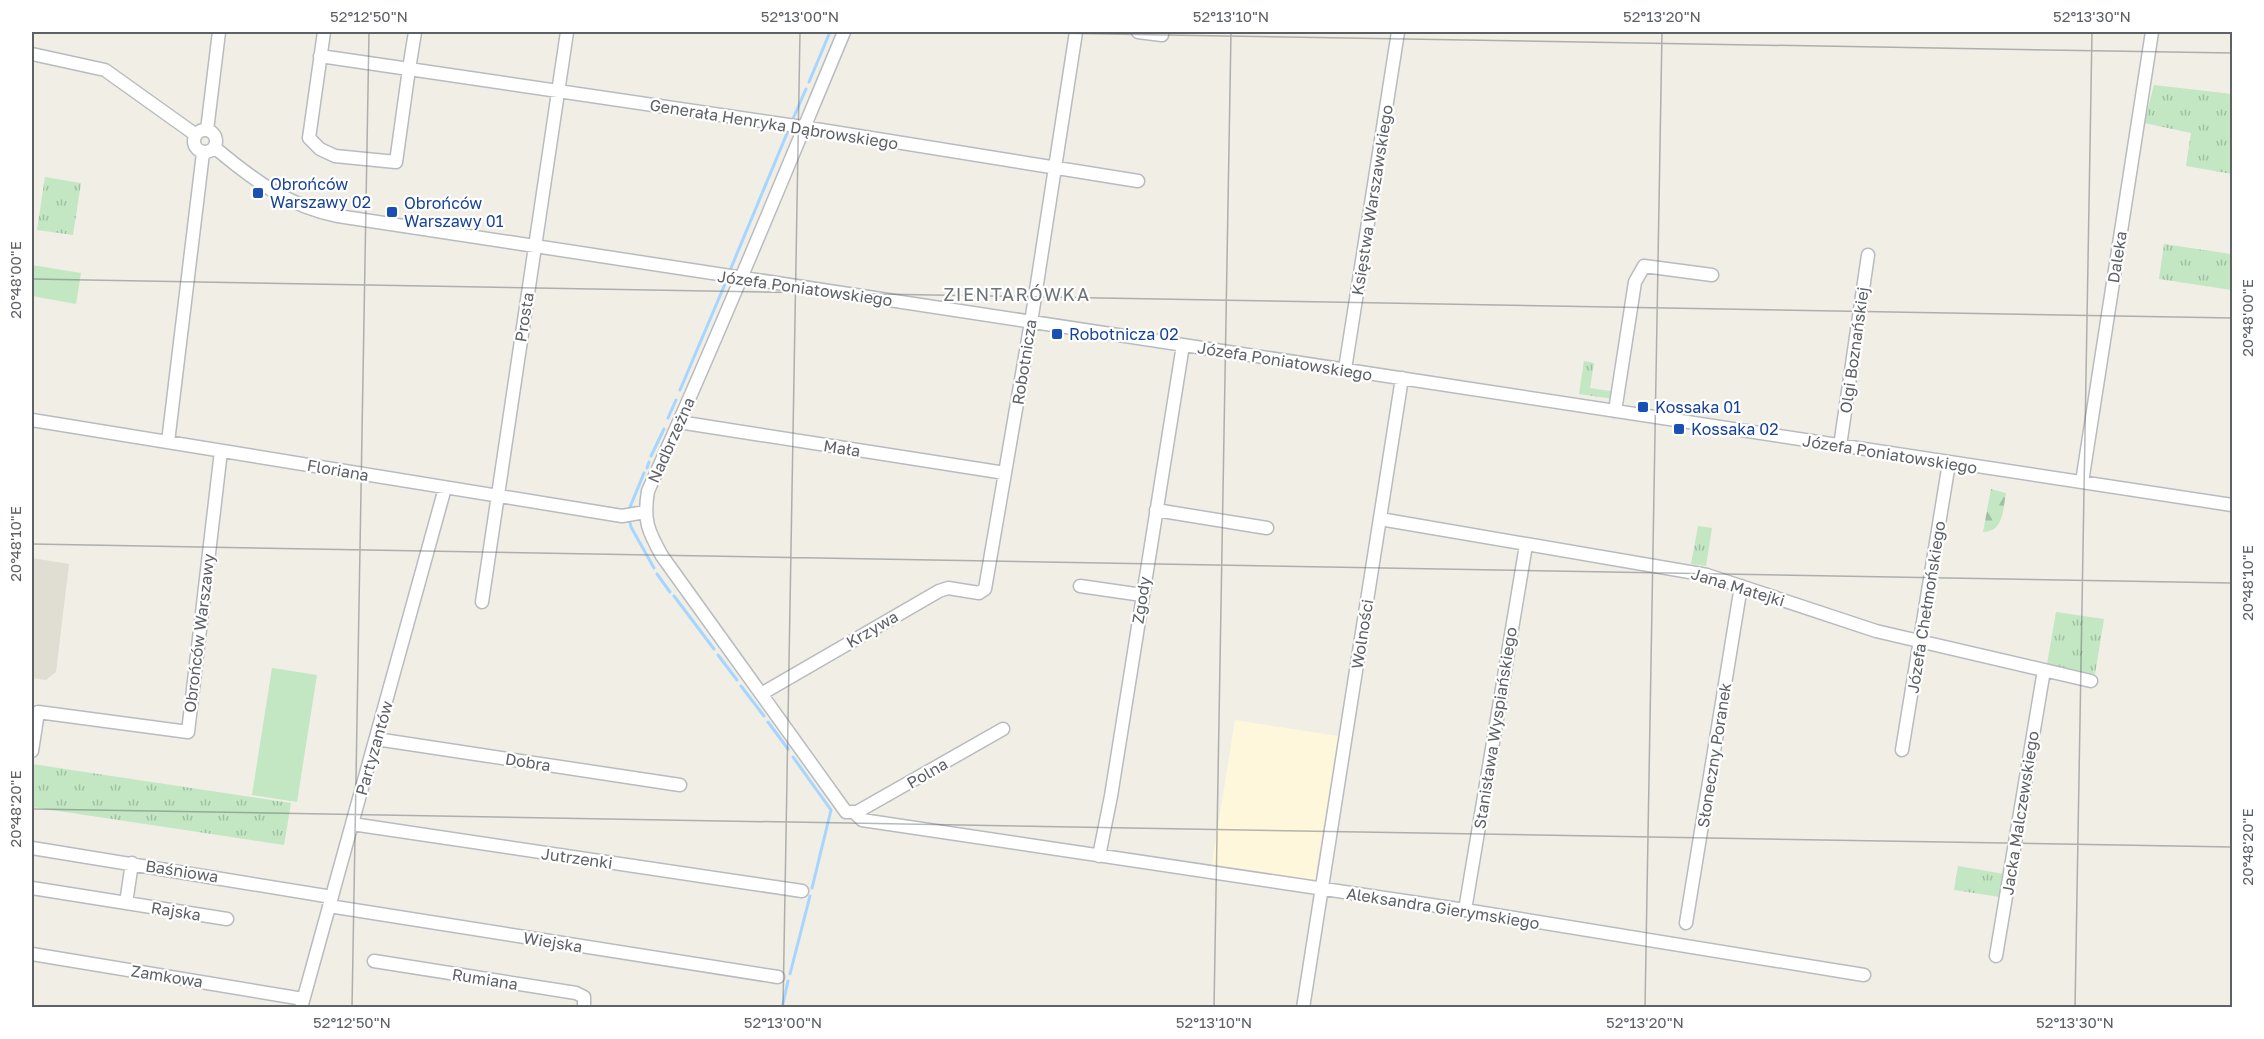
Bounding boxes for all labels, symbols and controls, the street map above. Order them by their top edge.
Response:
text: 52°12'50"N [330,7,408,25]
text: 52°13'00"N [761,7,839,25]
text: 52°13'10"N [1193,7,1269,25]
text: 52°13'20"N [1623,7,1701,25]
text: 52°13'30"N [2053,7,2131,25]
street label: Generała Henryka Dąbrowskiego [648,94,900,154]
street label: Księstwa Warszawskiego [1347,103,1397,297]
place label: Obrońców Warszawy 02 [270,174,371,212]
marker: Obrońców Warszawy 02 [251,186,265,200]
place label: Obrońców Warszawy 01 [404,193,504,231]
marker: Obrońców Warszawy 01 [385,205,399,219]
street label: Daleka [2103,230,2131,284]
text: 20°48'00"E [6,241,24,319]
street label: Józefa Poniatowskiego [716,266,894,310]
text: 20°48'00"E [2238,279,2256,357]
district label: ZIENTARÓWKA [944,283,1090,305]
street label: Olgi Boznańskiej [1835,285,1873,415]
street label: Prosta [510,291,538,343]
street label: Robotnicza [1007,318,1041,406]
place label: Robotnicza 02 [1069,324,1178,344]
marker: Robotnicza 02 [1050,327,1064,341]
street label: Józefa Poniatowskiego [1196,337,1374,385]
street label: Nadbrzeżna [643,394,699,486]
place label: Kossaka 01 [1655,397,1741,417]
marker: Kossaka 01 [1636,400,1650,414]
place label: Kossaka 02 [1691,419,1778,439]
marker: Kossaka 02 [1672,422,1686,436]
street label: Józefa Poniatowskiego [1801,430,1979,478]
street label: Mała [822,435,862,461]
street label: Floriana [305,455,371,485]
text: 20°48'10"E [6,506,24,582]
street label: Józefa Chełmońskiego [1903,519,1949,695]
text: 20°48'10"E [2238,545,2256,621]
street label: Obrońców Warszawy [179,552,219,714]
street label: Jana Matejki [1689,563,1787,611]
street label: Zgody [1127,575,1155,625]
street label: Wolności [1347,598,1377,670]
street label: Krzywa [842,606,902,652]
street label: Stanisława Wyspiańskiego [1469,626,1521,830]
street label: Słoneczny Poranek [1693,681,1735,829]
street label: Partyzantów [351,698,397,798]
street label: Jacka Malczewskiego [1997,730,2043,896]
street label: Dobra [504,749,552,775]
street label: Polna [903,753,951,793]
text: 20°48'20"E [6,770,24,848]
text: 20°48'20"E [2238,808,2256,886]
street label: Jutrzenki [540,843,614,873]
street label: Baśniowa [144,855,220,887]
street label: Aleksandra Gierymskiego [1345,883,1541,933]
street label: Rajska [150,897,202,925]
street label: Wiejska [522,927,584,957]
street label: Zamkowa [130,960,204,992]
street label: Rumiana [451,964,519,994]
text: 52°12'50"N [313,1013,391,1031]
text: 52°13'00"N [744,1013,822,1031]
text: 52°13'10"N [1176,1013,1252,1031]
text: 52°13'20"N [1606,1013,1684,1031]
text: 52°13'30"N [2036,1013,2114,1031]

